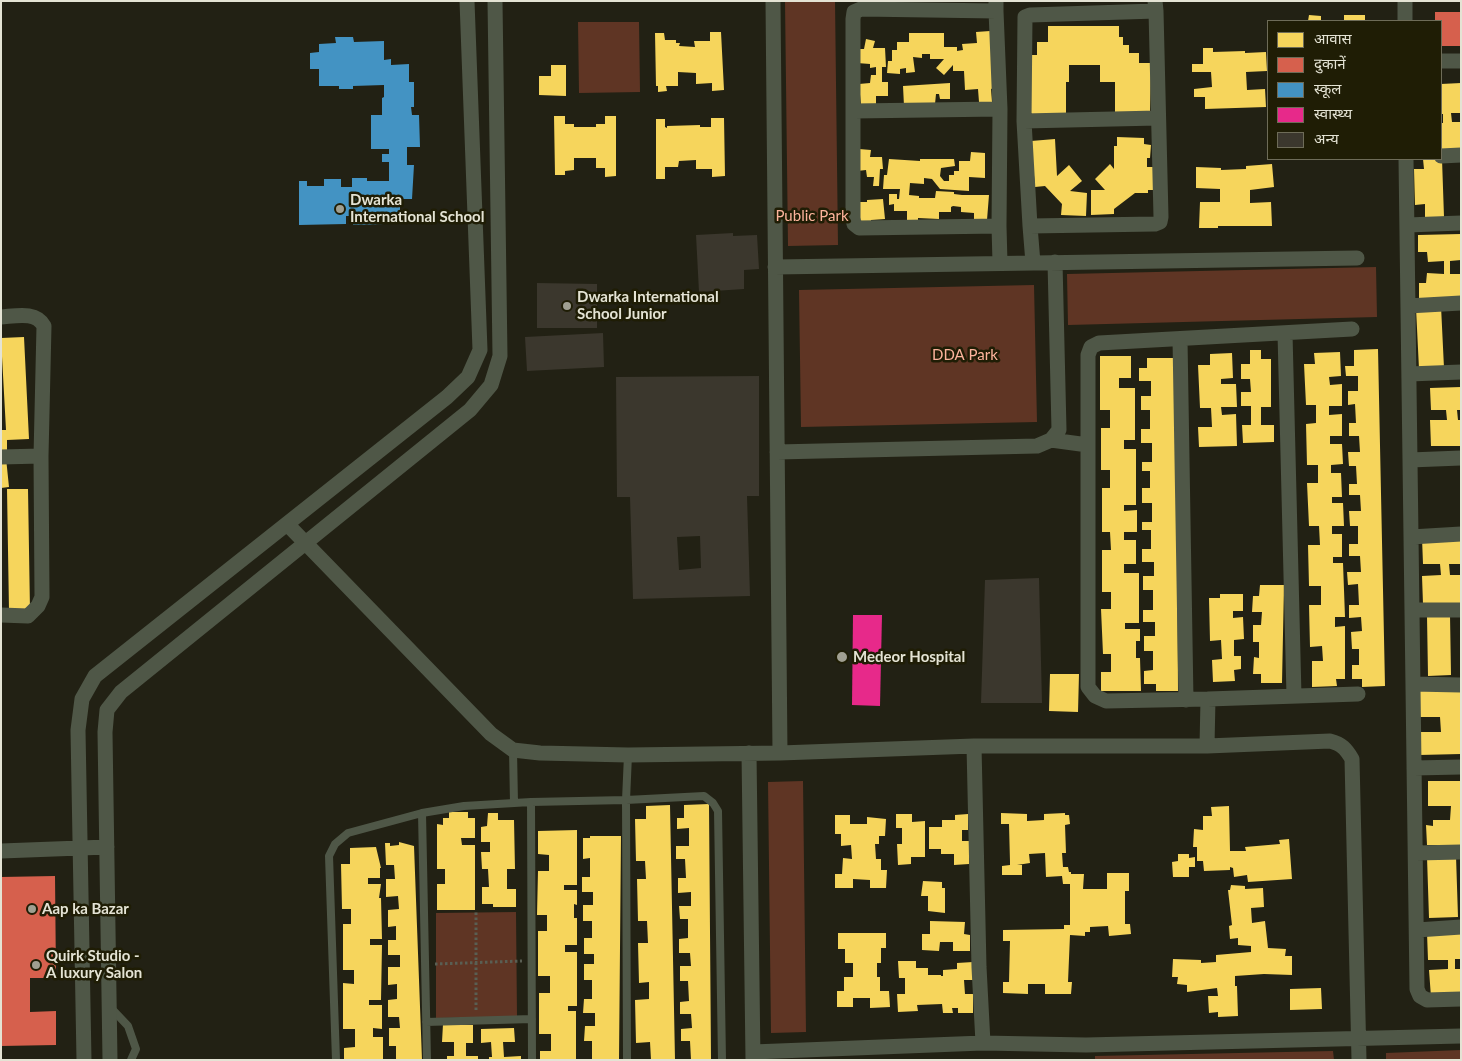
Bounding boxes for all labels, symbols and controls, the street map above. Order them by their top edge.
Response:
legend [1267,20,1442,160]
text: आवास [1314,29,1352,47]
text: दुकानें [1314,54,1346,72]
text: स्कूल [1314,79,1342,97]
text: स्वास्थ्य [1314,104,1352,122]
text: अन्य [1314,129,1339,147]
place label: Dwarka International School [350,191,484,226]
marker: Dwarka International School [334,203,346,215]
park label: Public Park [775,207,849,225]
place label: Dwarka International School Junior [577,288,719,323]
marker: Dwarka International School Junior [561,300,573,312]
park label: DDA Park [932,346,998,364]
place label: Medeor Hospital [853,648,965,666]
marker: Medeor Hospital [835,650,849,664]
place label: Aap ka Bazar [42,900,129,918]
marker: Aap ka Bazar [26,903,38,915]
place label: Quirk Studio - A luxury Salon [46,947,142,982]
marker: Quirk Studio - A luxury Salon [30,959,42,971]

